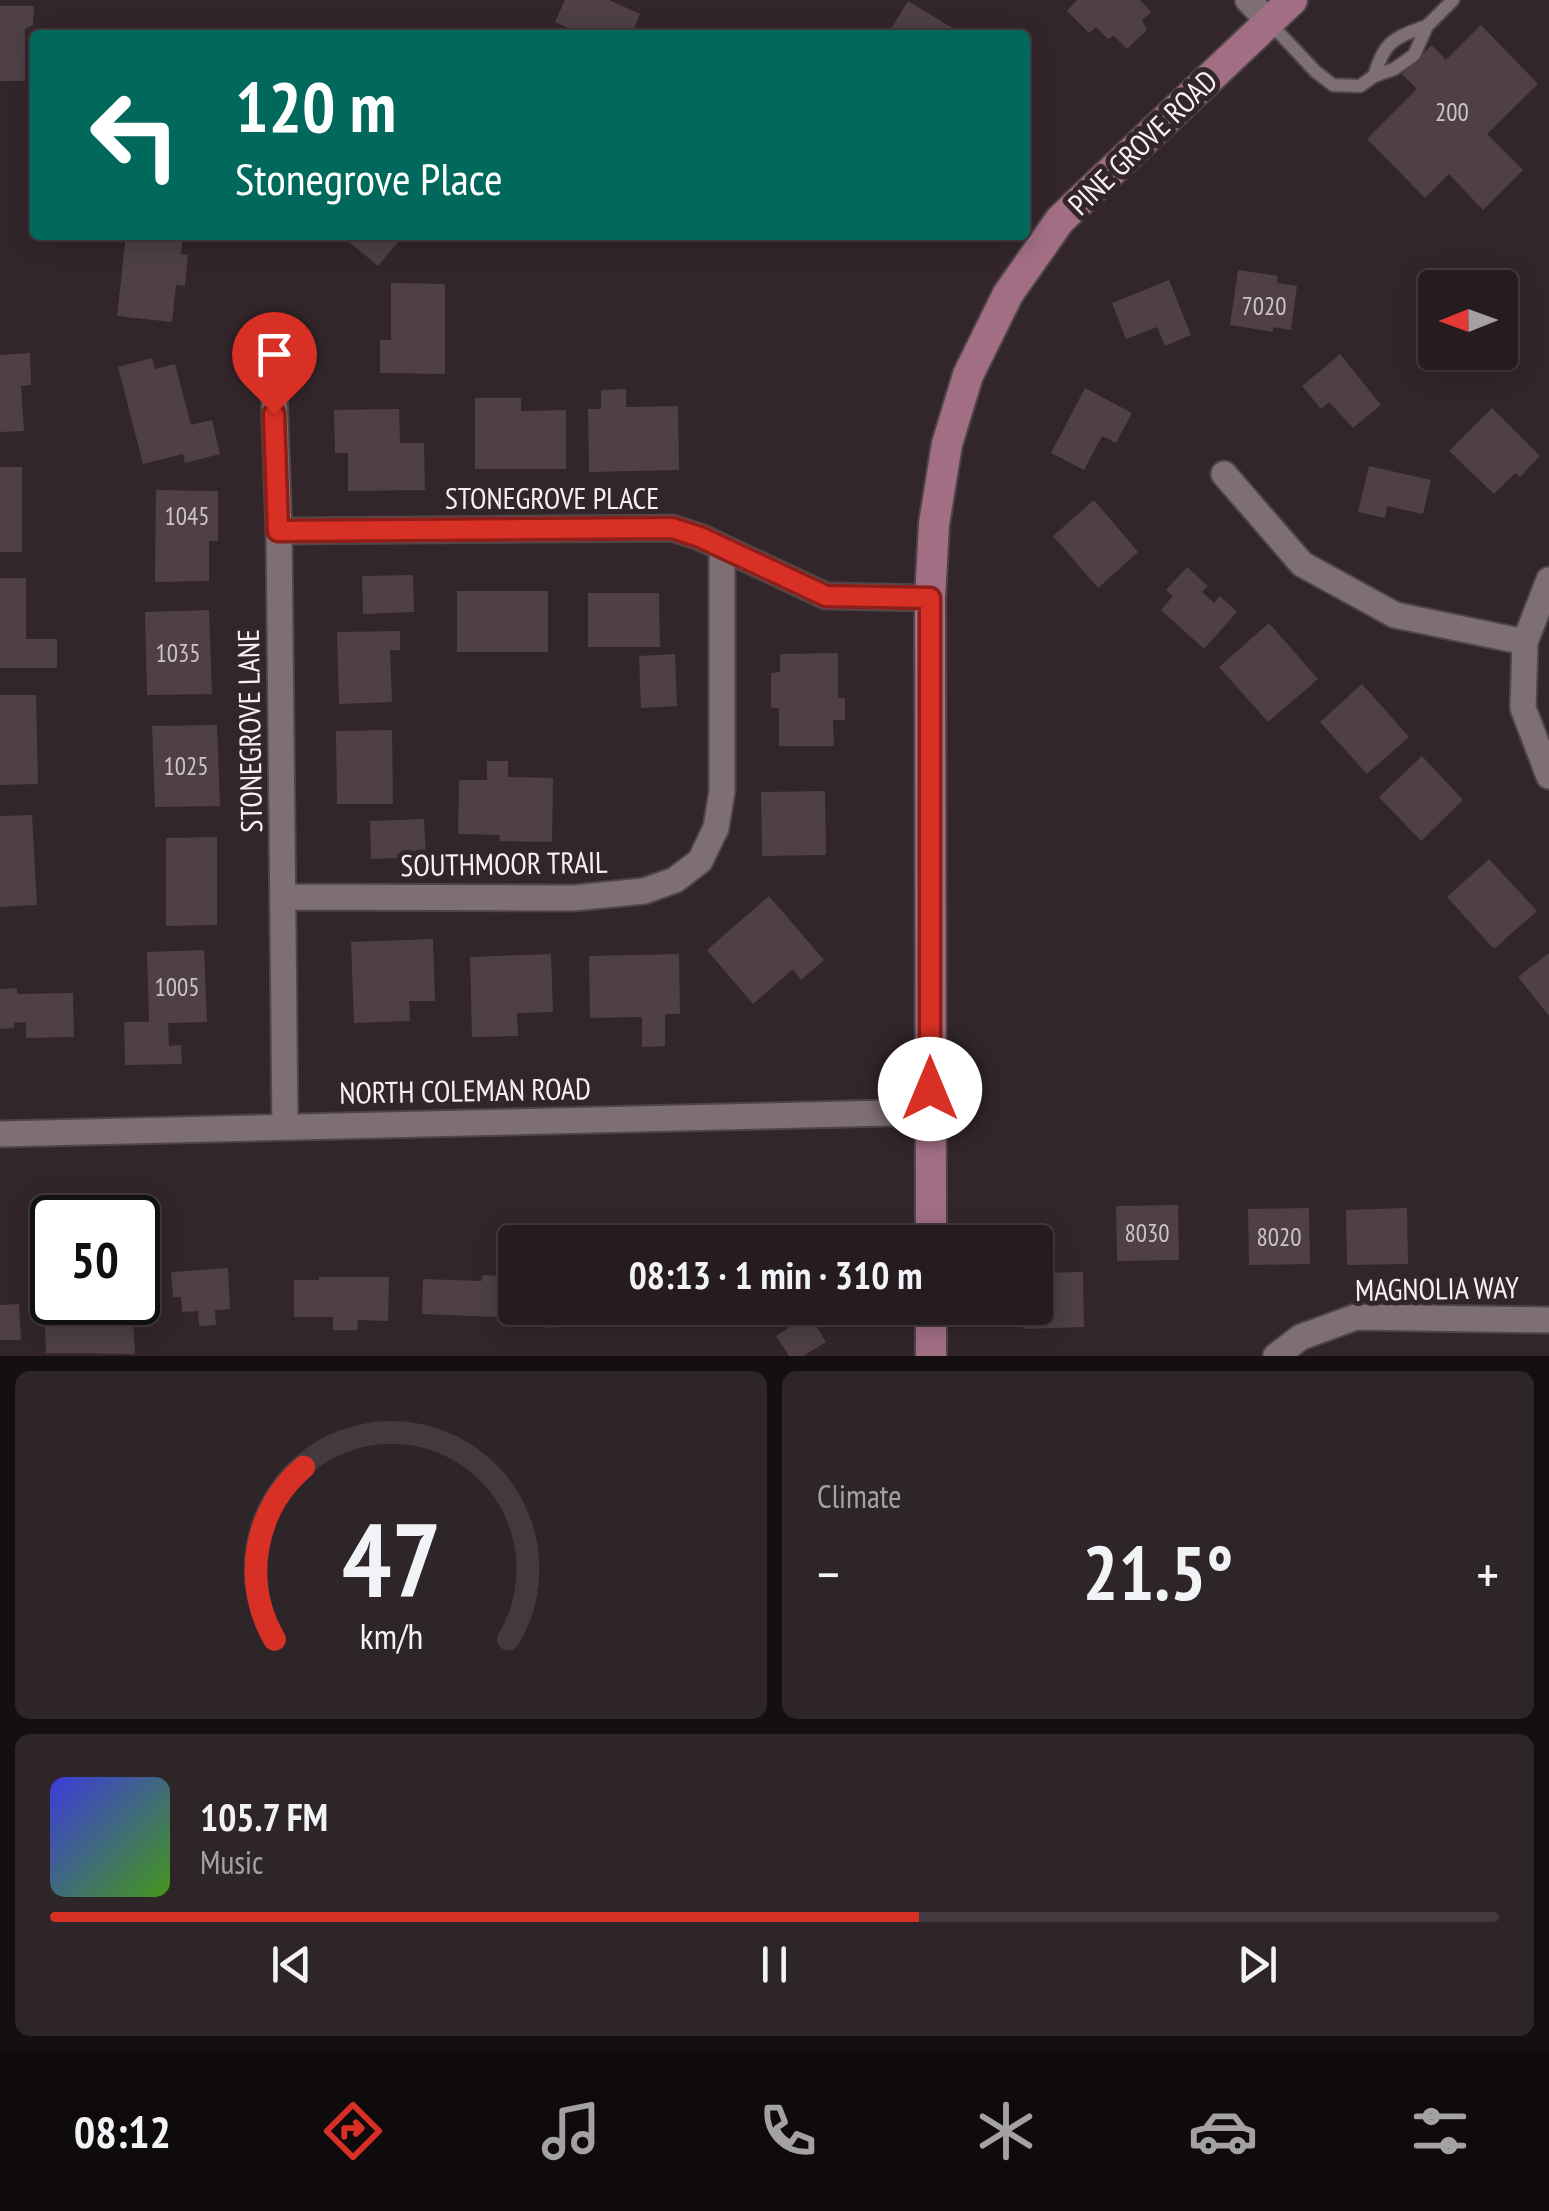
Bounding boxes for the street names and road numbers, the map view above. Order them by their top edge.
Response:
street label: PINE GROVE ROAD [1059,61,1225,223]
street label: STONEGROVE PLACE [445,478,659,517]
street label: STONEGROVE LANE [228,629,270,833]
street label: SOUTHMOOR TRAIL [400,842,608,884]
street label: NORTH COLEMAN ROAD [339,1068,591,1112]
street label: MAGNOLIA WAY [1355,1267,1520,1309]

